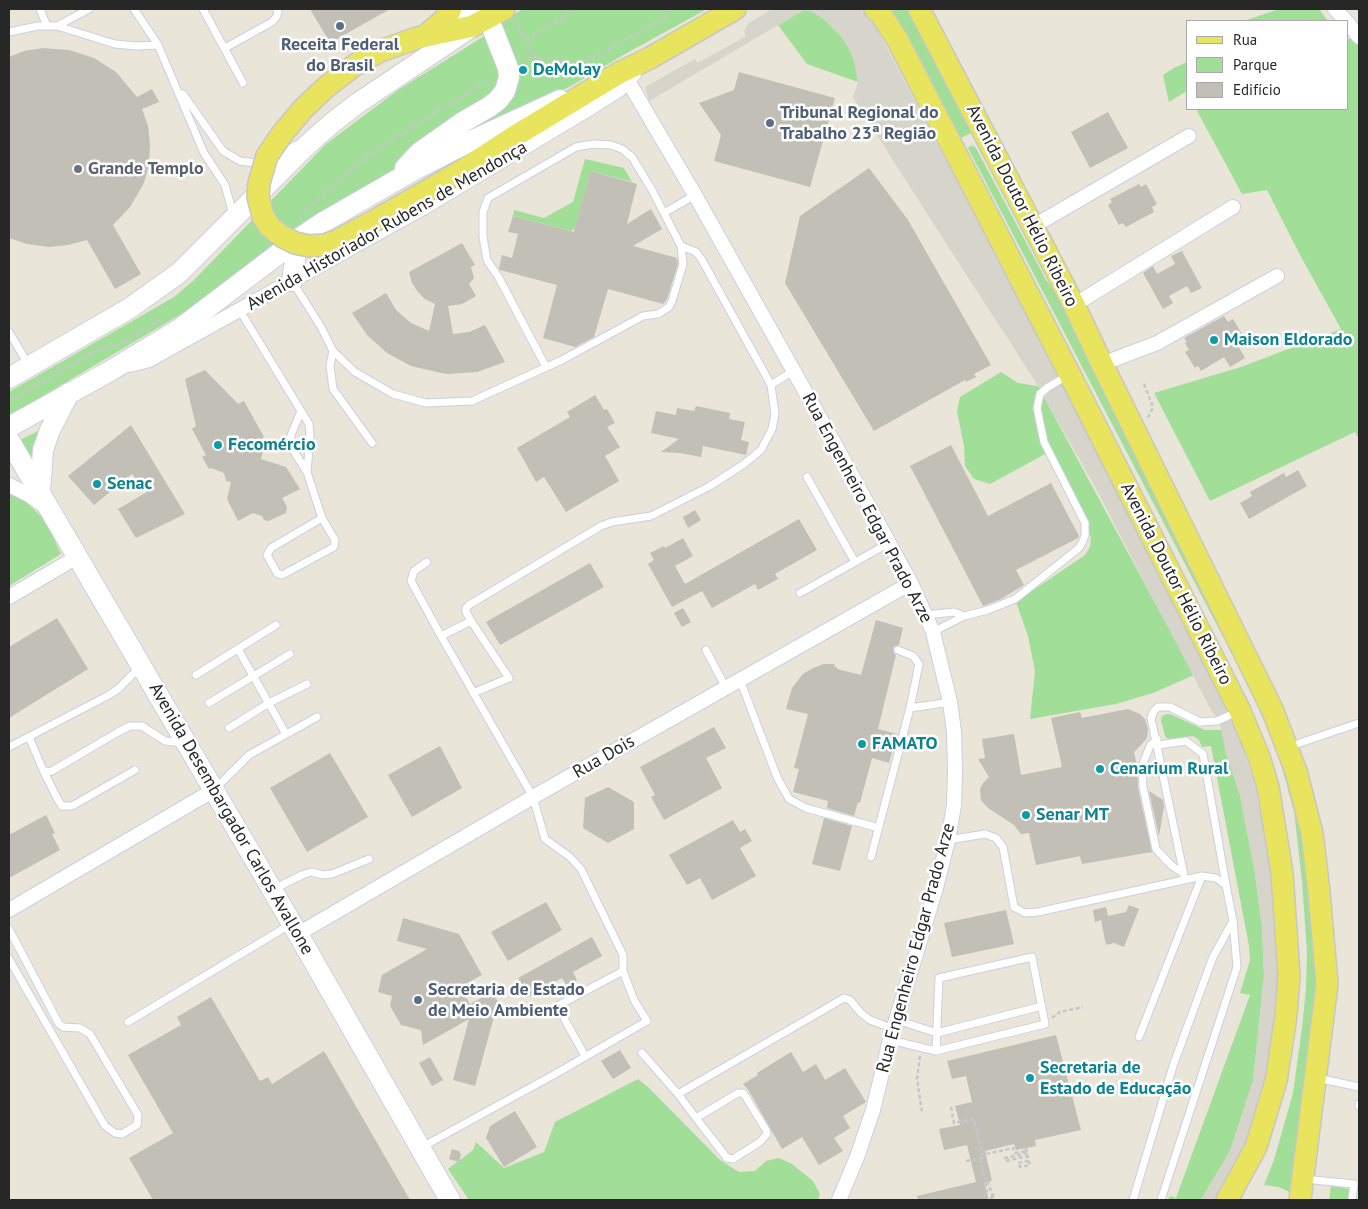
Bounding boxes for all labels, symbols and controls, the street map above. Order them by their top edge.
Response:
marker: Receita Federal do Brasil [334,20,346,32]
legend [1186,20,1348,110]
text: Rua [1233,30,1257,49]
place label: Receita Federal do Brasil [281,34,399,76]
text: Parque [1233,55,1277,74]
place label: DeMolay [533,59,601,81]
marker: DeMolay [517,64,529,76]
text: Edifício [1233,80,1281,99]
street label: Avenida Doutor Hélio Ribeiro [962,101,1082,311]
place label: Tribunal Regional do Trabalho 23ª Região [780,102,939,144]
marker: Tribunal Regional do Trabalho 23ª Região [764,117,776,129]
street label: Avenida Historiador Rubens de Mendonça [243,137,531,315]
place label: Grande Templo [88,158,204,180]
marker: Grande Templo [72,163,84,175]
place label: Maison Eldorado [1224,329,1352,351]
marker: Maison Eldorado [1208,334,1220,346]
street label: Rua Engenheiro Edgar Prado Arze [797,389,937,627]
place label: Fecomércio [228,434,316,456]
marker: Fecomércio [212,439,224,451]
place label: Senac [107,473,152,495]
marker: Senac [91,478,103,490]
street label: Avenida Doutor Hélio Ribeiro [1116,479,1236,689]
street label: Avenida Desembargador Carlos Avallone [144,679,318,959]
street label: Rua Dois [569,731,639,783]
place label: FAMATO [872,733,938,755]
marker: FAMATO [856,738,868,750]
place label: Cenarium Rural [1110,758,1228,780]
marker: Cenarium Rural [1094,763,1106,775]
place label: Senar MT [1036,804,1109,826]
marker: Senar MT [1020,809,1032,821]
street label: Rua Engenheiro Edgar Prado Arze [872,821,960,1075]
place label: Secretaria de Estado de Meio Ambiente [428,979,585,1022]
marker: Secretaria de Estado de Meio Ambiente [412,994,424,1006]
place label: Secretaria de Estado de Educação [1040,1057,1191,1100]
marker: Secretaria de Estado de Educação [1024,1072,1036,1084]

